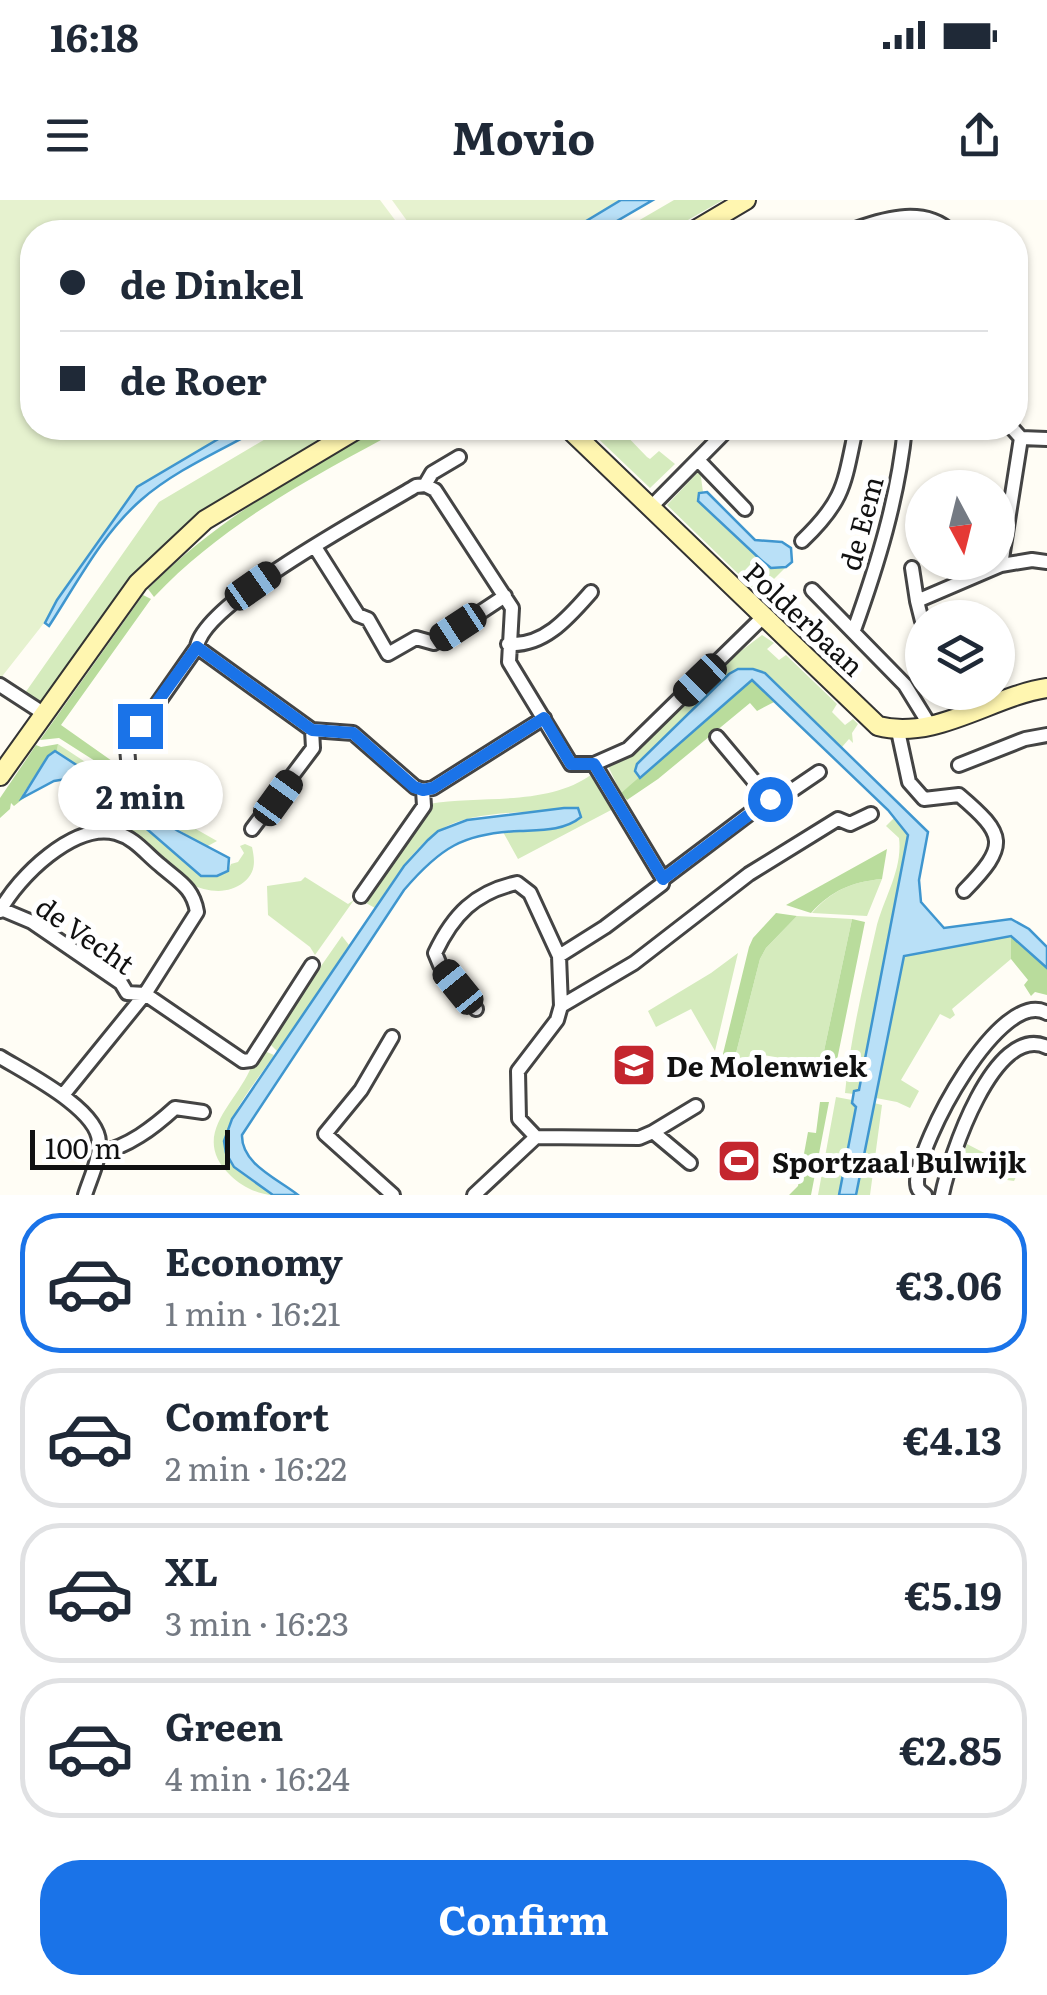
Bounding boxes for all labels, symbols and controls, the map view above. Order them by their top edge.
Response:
text: 16:18 [50,7,139,64]
text: Movio [452,102,595,169]
icon: menu [40,108,95,163]
icon: share [952,108,1007,163]
text: de Dinkel [120,254,304,311]
text: de Roer [120,350,267,407]
north arrow [905,470,1015,580]
map controls [905,470,1015,710]
street label: de Eem [827,471,893,575]
street label: Polderbaan [735,551,875,685]
car [220,557,286,615]
car [425,598,491,656]
button: layers [905,600,1015,710]
car [668,648,732,712]
route end [118,704,163,749]
callout: 2 min [58,761,222,831]
car [248,765,308,831]
text: 2 min [96,771,185,819]
route start [748,777,793,822]
street label: de Vecht [28,885,145,984]
car [427,954,489,1020]
school or university icon: De Molenwiek [611,1042,657,1088]
place label: De Molenwiek [666,1044,868,1086]
scale bar [30,1125,230,1170]
text: 100 m [45,1126,122,1168]
sports icon: Sportzaal Bulwijk [716,1138,762,1184]
place label: Sportzaal Bulwijk [772,1140,1026,1182]
text: Economy [165,1231,343,1288]
icon: car [45,1238,135,1328]
text: €3.06 [896,1255,1002,1312]
text: 1 min · 16:21 [165,1288,341,1336]
text: Comfort [165,1386,329,1443]
icon: car [45,1393,135,1483]
text: €4.13 [903,1410,1002,1467]
text: 2 min · 16:22 [165,1443,347,1491]
text: XL [165,1541,218,1598]
icon: car [45,1548,135,1638]
text: €5.19 [905,1565,1002,1622]
text: 3 min · 16:23 [165,1598,349,1646]
text: Green [165,1696,283,1753]
icon: car [45,1703,135,1793]
text: €2.85 [900,1720,1002,1777]
text: 4 min · 16:24 [165,1753,350,1801]
button: Confirm [40,1860,1007,1975]

